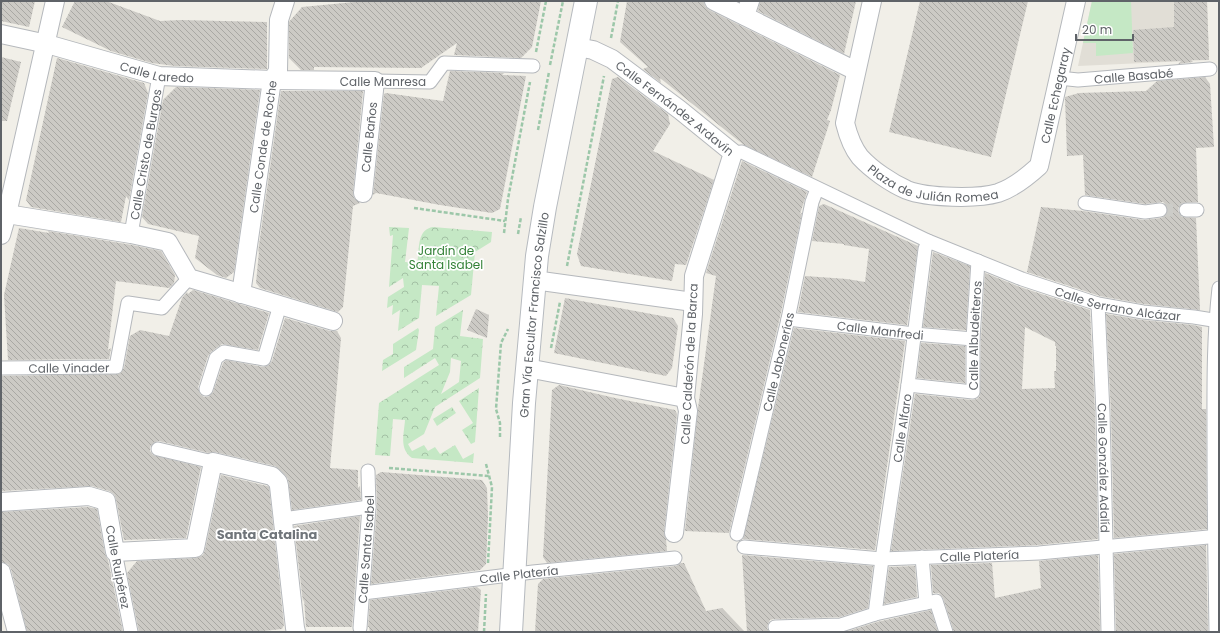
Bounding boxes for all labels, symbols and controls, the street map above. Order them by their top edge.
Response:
scale bar [1076,16,1133,42]
text: 20 m [1082,21,1112,38]
street label: Calle Echegaray [1036,45,1074,145]
street label: Calle Fernández Ardavín [612,56,738,159]
street label: Calle Laredo [118,57,195,86]
street label: Calle Basabé [1093,64,1174,87]
street label: Calle Manresa [340,73,426,90]
street label: Calle Conde de Roche [244,79,280,214]
street label: Calle Cristo de Burgos [125,87,165,221]
street label: Calle Baños [357,101,381,173]
street label: Plaza de Julián Romea [865,160,1000,205]
street label: Gran Vía Escultor Francisco Salzillo [515,211,553,418]
park label: Jardín de Santa Isabel [409,242,483,273]
street label: Calle Albudeiteros [965,280,985,390]
street label: Calle Serrano Alcázar [1053,282,1182,324]
street label: Calle Calderón de la Barca [676,283,702,445]
street label: Calle Jabonerías [758,311,798,413]
street label: Calle Manfredi [836,316,924,343]
street label: Calle Vinader [28,359,110,376]
street label: Calle Alfaro [888,392,915,463]
street label: Calle González Adalíd [1094,403,1114,533]
street label: Calle Santa Isabel [353,495,378,604]
street label: Calle Ruipérez [102,524,134,610]
district label: Santa Catalina [217,525,317,544]
street label: Calle Platería [939,545,1019,565]
street label: Calle Platería [478,561,559,587]

